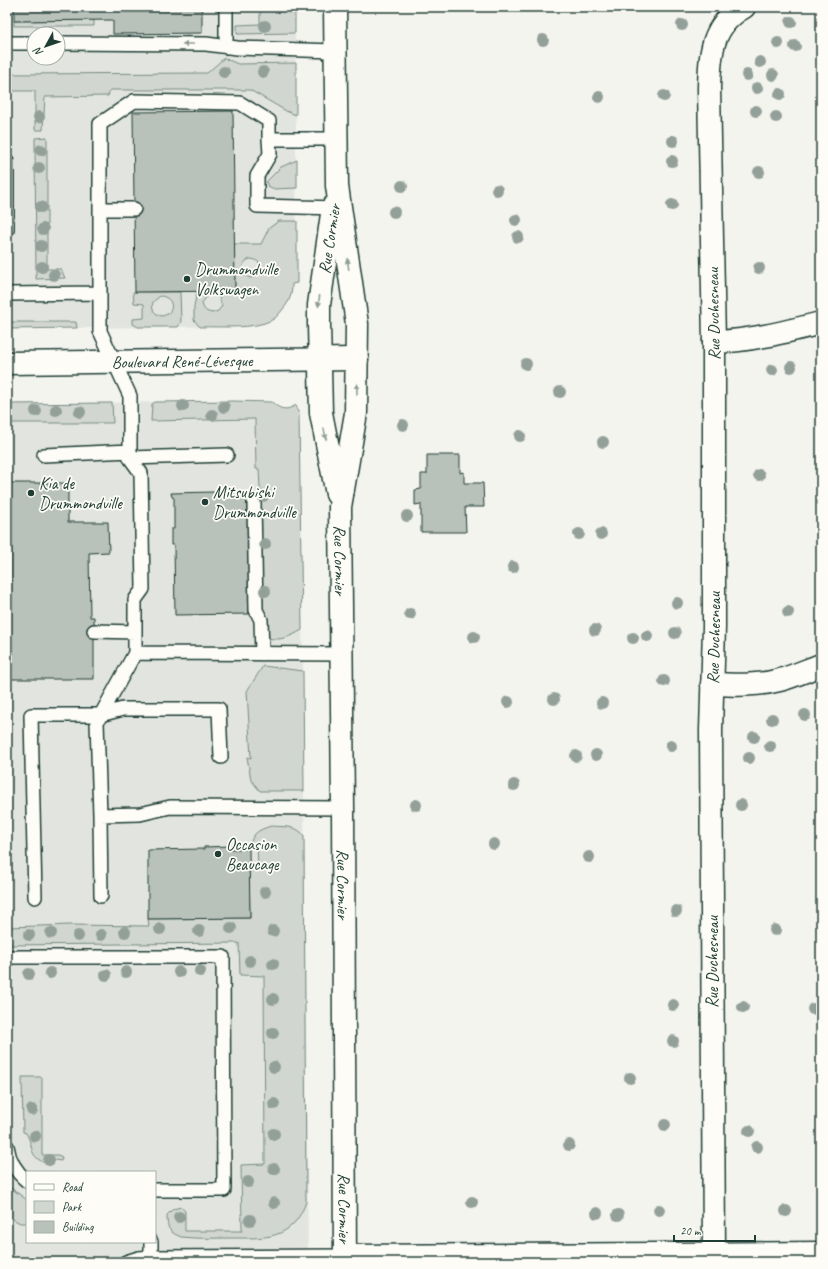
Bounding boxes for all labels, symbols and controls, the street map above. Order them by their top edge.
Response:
north arrow [26,26,66,66]
one-way arrow [181,41,194,47]
text: N [29,44,46,60]
street label: Rue Cormier [314,201,346,275]
one-way arrow [345,258,351,270]
place label: Drummondville Volkswagen [195,259,279,300]
street label: Rue Duchesneau [702,266,725,360]
marker: Drummondville Volkswagen [182,274,192,284]
one-way arrow [316,295,323,308]
street label: Boulevard René-Lévesque [111,350,254,373]
one-way arrow [354,382,360,395]
one-way arrow [323,428,329,440]
place label: Kia de Drummondville [39,473,123,514]
place label: Mitsubishi Drummondville [213,482,297,523]
marker: Kia de Drummondville [26,488,36,498]
marker: Mitsubishi Drummondville [200,497,210,507]
street label: Rue Cormier [329,525,351,597]
street label: Rue Duchesneau [702,590,725,684]
place label: Occasion Beaucage [226,834,280,875]
marker: Occasion Beaucage [213,849,223,859]
street label: Rue Cormier [332,849,353,921]
street label: Rue Duchesneau [702,914,723,1008]
legend [26,1171,156,1243]
street label: Rue Cormier [334,1173,355,1245]
text: Road [62,1179,84,1195]
text: Park [62,1199,83,1215]
scale bar [674,1217,755,1243]
text: Building [62,1219,94,1235]
text: 20 m [680,1223,702,1239]

